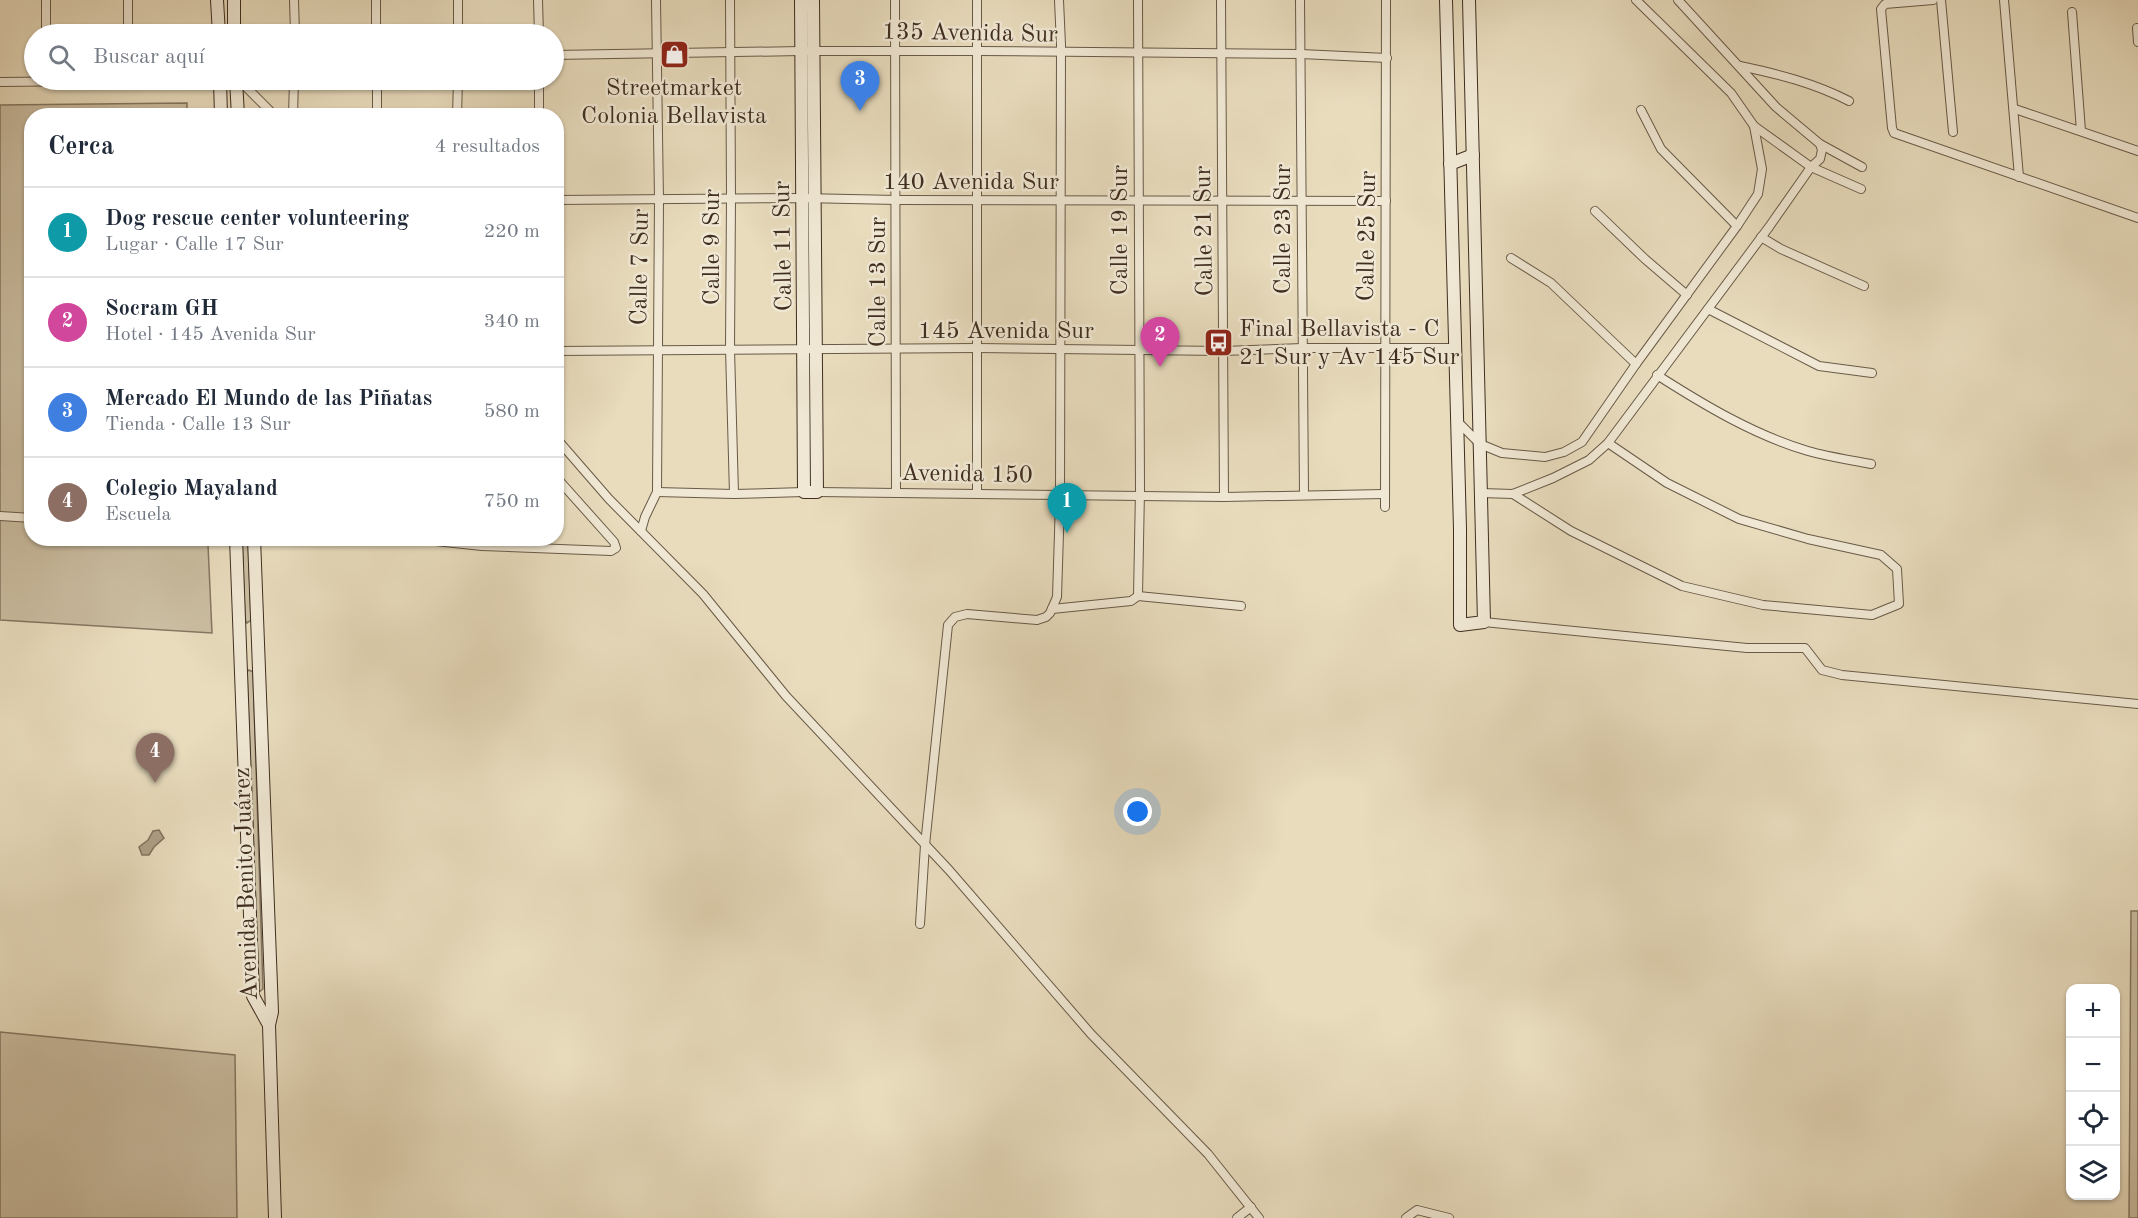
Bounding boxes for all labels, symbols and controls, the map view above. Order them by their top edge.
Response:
street label: 135 Avenida Sur [882,20,1058,48]
search box [24,24,564,90]
shop icon: Streetmarket Colonia Bellavista [658,38,690,70]
icon: search [45,41,78,74]
text: Buscar aquí [93,46,205,68]
pin: 3 [840,62,880,111]
place label: Streetmarket Colonia Bellavista [581,77,767,129]
text: Cerca [48,134,114,160]
text: 4 resultados [435,137,540,157]
street label: Calle 23 Sur [1272,163,1296,294]
street label: Calle 19 Sur [1109,164,1133,295]
street label: Calle 21 Sur [1192,165,1218,297]
street label: Calle 25 Sur [1355,170,1381,302]
street label: 140 Avenida Sur [883,171,1059,195]
street label: Calle 11 Sur [771,180,797,312]
street label: Calle 9 Sur [701,188,725,305]
text: Dog rescue center volunteering [105,208,409,230]
street label: Calle 7 Sur [628,208,654,326]
street label: Calle 13 Sur [867,216,891,347]
text: 1 [62,222,73,242]
text: 220 m [484,222,540,242]
text: Lugar · Calle 17 Sur [105,235,284,255]
text: Socram GH [105,298,218,320]
text: 2 [62,312,73,332]
text: 340 m [484,312,540,332]
pin: 2 [1140,318,1180,367]
place label: Final Bellavista - C 21 Sur y Av 145 Sur [1239,318,1460,370]
street label: 145 Avenida Sur [918,320,1094,344]
text: Hotel · 145 Avenida Sur [105,325,316,345]
bus stop icon: Final Bellavista - C 21 Sur y Av 145 Sur [1202,326,1234,358]
text: Mercado El Mundo de las Piñatas [105,388,432,410]
text: 3 [62,402,73,422]
text: 580 m [484,402,540,422]
text: Tienda · Calle 13 Sur [105,415,291,435]
street label: Avenida 150 [901,462,1033,488]
text: Colegio Mayaland [105,478,278,500]
pin: 1 [1048,484,1086,533]
text: 4 [62,492,73,512]
text: 750 m [484,492,540,512]
text: Escuela [105,505,171,525]
pin: 4 [136,734,174,783]
street label: Avenida Benito Juárez [231,767,263,1001]
your location [1123,797,1152,826]
map controls [2066,984,2120,1200]
button: + [2066,984,2120,1038]
button: − [2066,1038,2120,1092]
button: locate [2066,1092,2120,1146]
button: layers [2066,1146,2120,1200]

